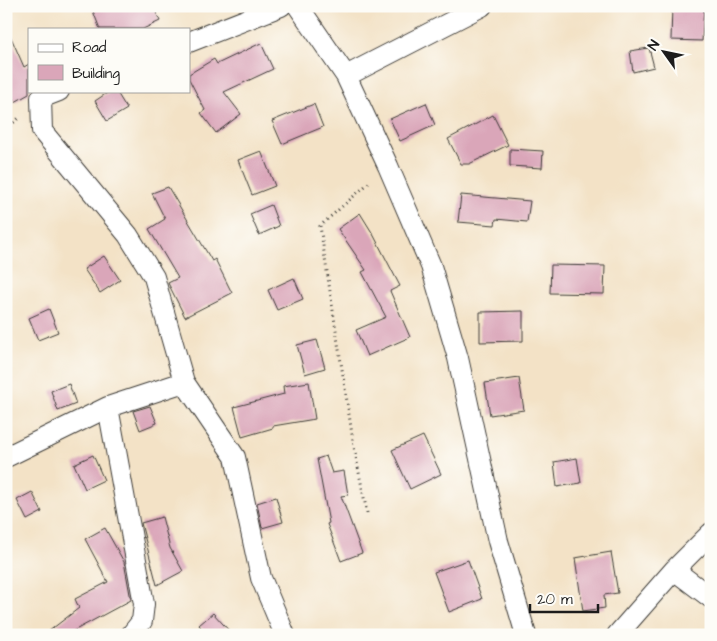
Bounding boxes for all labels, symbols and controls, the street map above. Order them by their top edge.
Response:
legend [28,28,190,92]
north arrow [640,28,690,78]
text: N [643,36,665,55]
text: Road [72,37,107,58]
text: Building [72,63,120,85]
scale bar [530,581,597,613]
text: 20 m [537,589,573,610]

